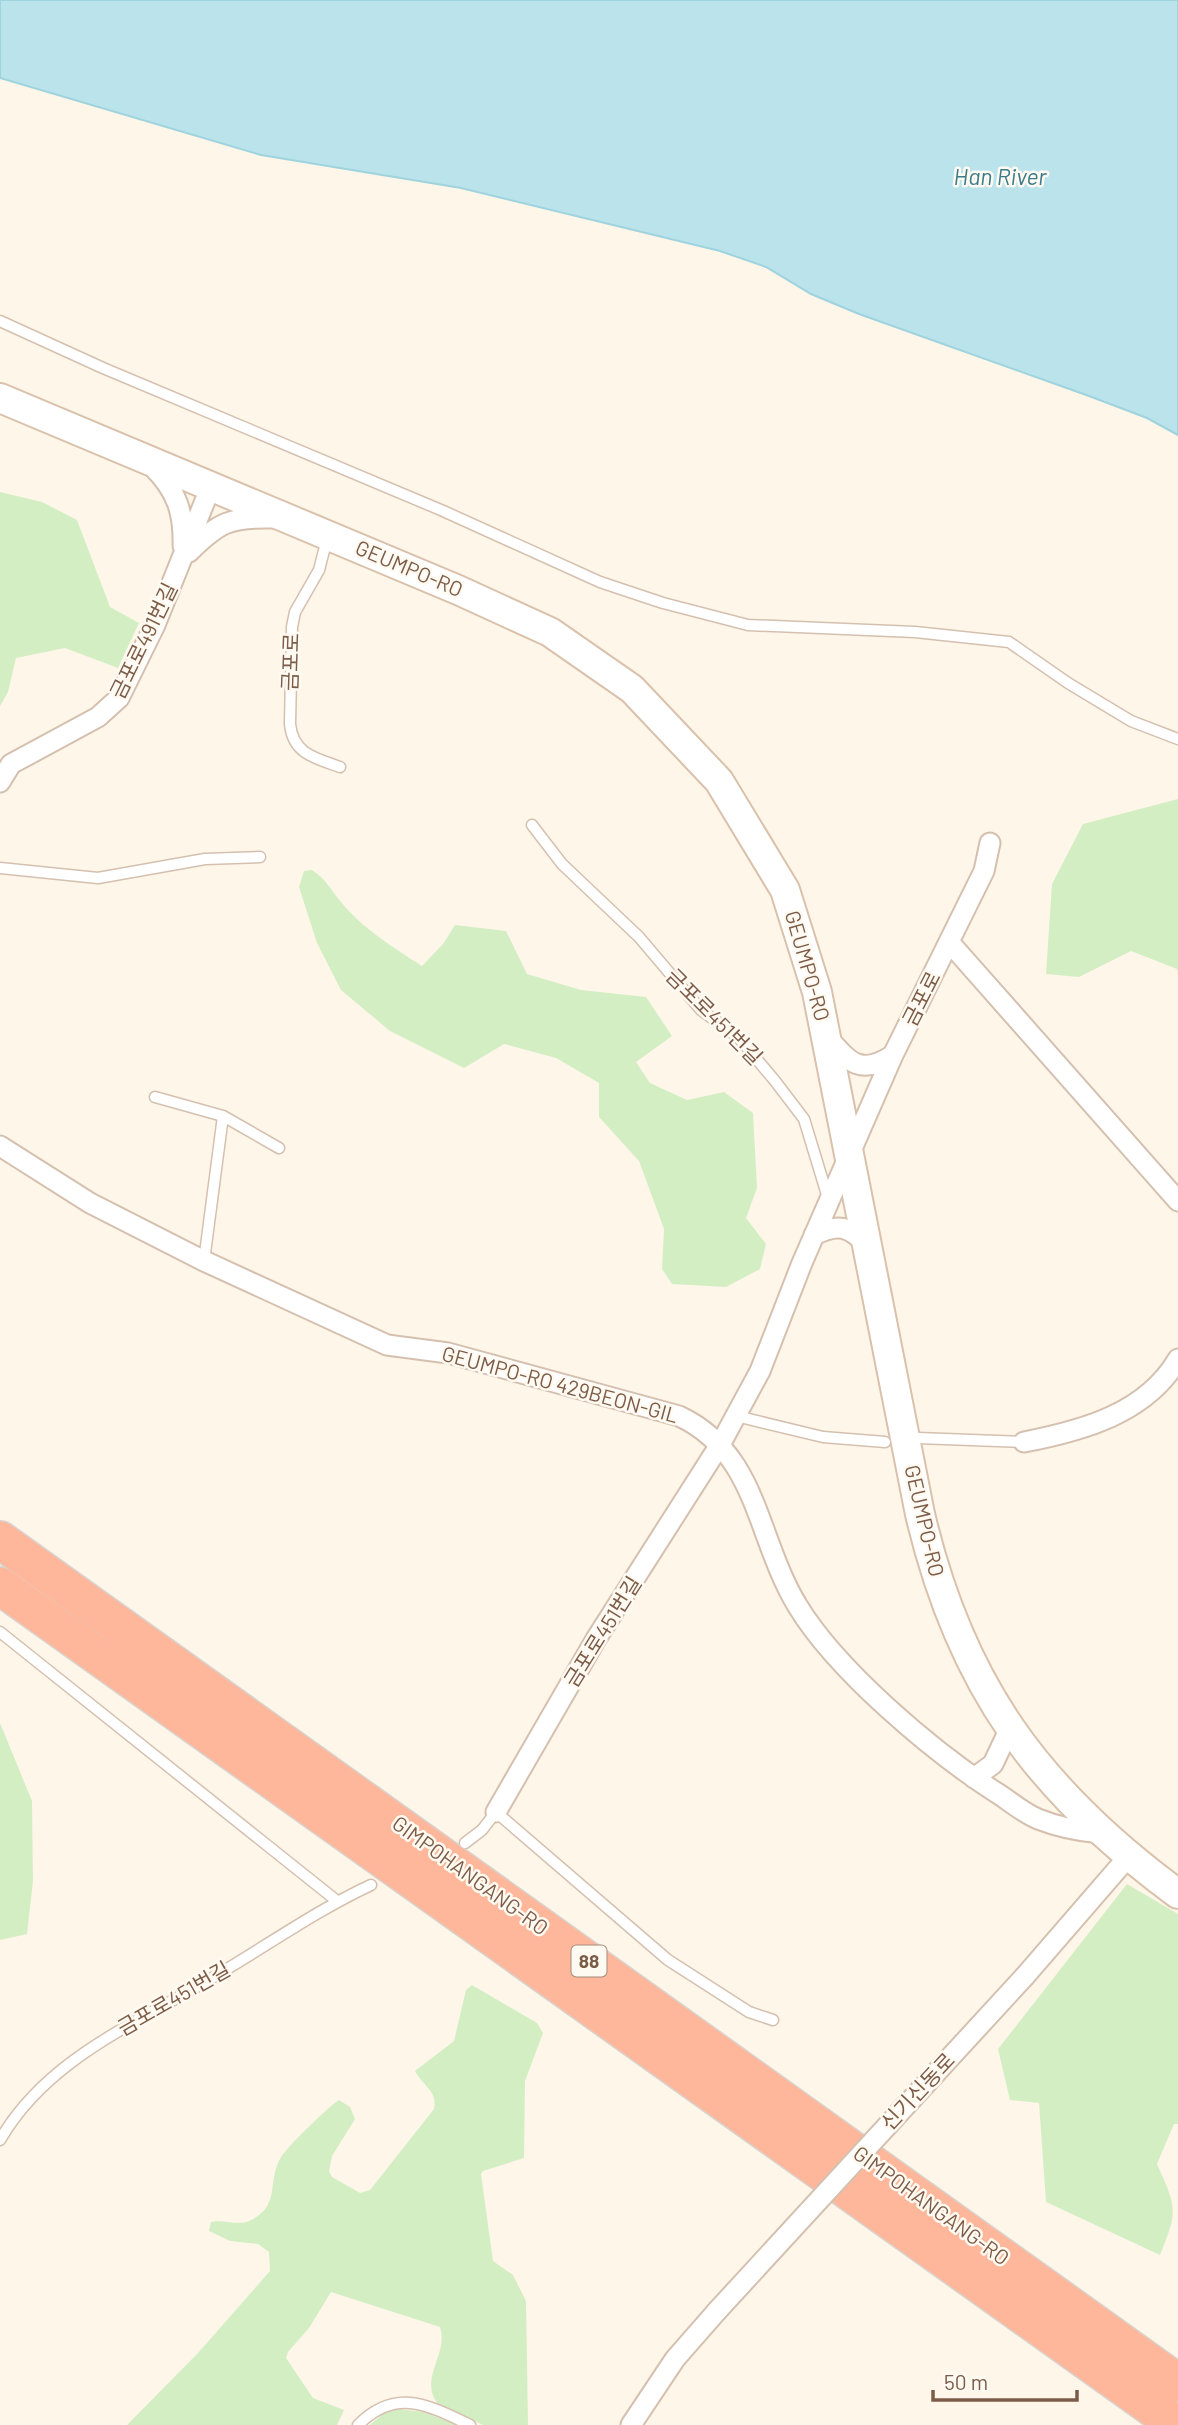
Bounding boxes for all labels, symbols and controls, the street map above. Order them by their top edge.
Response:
water label: Han River [954,162,1047,190]
street label: GEUMPO-RO [352,534,467,601]
street label: 금포로491번길 [104,578,182,702]
street label: 금포로 [276,633,303,691]
street label: GEUMPO-RO [781,907,836,1024]
street label: 금포로451번길 [662,963,768,1069]
street label: 금포로 [896,967,945,1030]
street label: GEUMPO-RO 429BEON-GIL [440,1340,681,1427]
street label: GEUMPO-RO [900,1462,950,1579]
street label: 금포로451번길 [558,1571,646,1691]
street label: GIMPOHANGANG-RO [388,1810,554,1940]
road number: 88 [572,1946,606,1977]
street label: 금포로451번길 [113,1955,234,2040]
street label: 신기신동로 [875,2047,959,2135]
street label: GIMPOHANGANG-RO [849,2140,1015,2270]
scale bar [933,2358,1076,2402]
text: 50 m [944,2369,988,2394]

